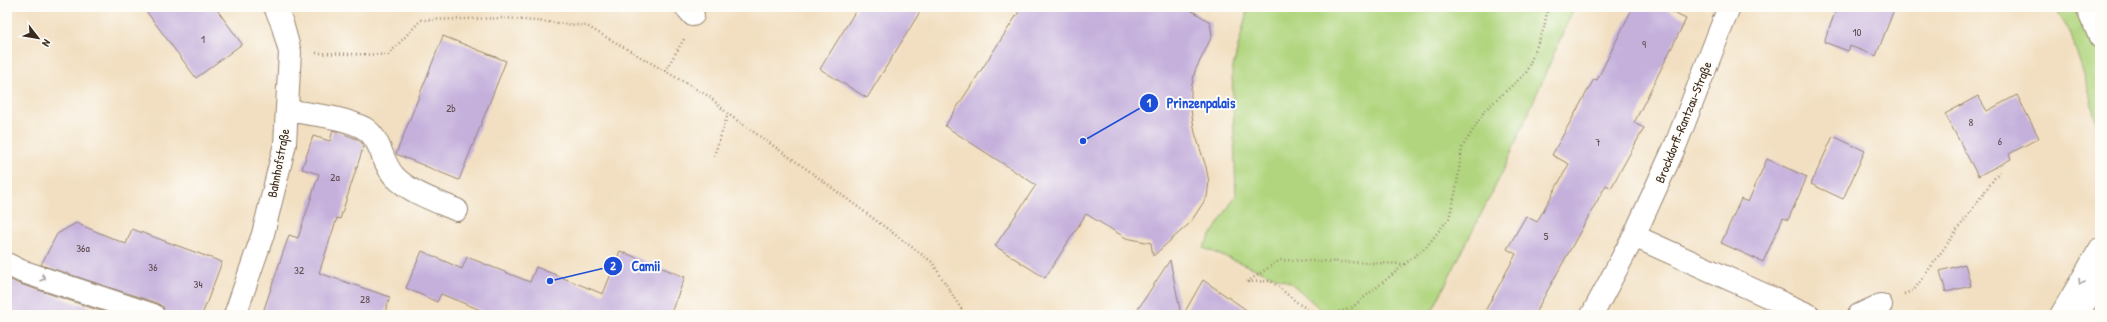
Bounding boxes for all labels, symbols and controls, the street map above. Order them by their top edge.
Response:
north arrow [18,18,58,58]
house number: 10 [1853,25,1862,39]
house number: 1 [201,32,205,46]
text: N [39,37,54,49]
house number: 9 [1642,37,1646,51]
street label: Brockdorff-Rantzau-Straße [1650,58,1716,186]
callout: Prinzenpalais [1139,90,1244,116]
text: Prinzenpalais [1167,93,1236,114]
text: 1 [1147,94,1152,111]
house number: 2b [446,101,456,115]
house number: 8 [1969,115,1974,129]
street label: Bahnhofstraße [262,127,294,199]
house number: 6 [1998,134,2003,148]
house number: 7 [1595,135,1601,149]
house number: 2a [330,170,340,184]
house number: 5 [1544,229,1549,243]
house number: 36a [76,241,90,255]
callout: Camii [603,253,668,279]
text: Camii [632,256,660,275]
text: 2 [610,257,616,274]
house number: 36 [148,260,158,274]
house number: 32 [294,263,304,277]
one-way arrow [40,273,47,282]
house number: 34 [193,277,203,291]
one-way arrow [2078,278,2085,285]
house number: 28 [360,292,370,306]

